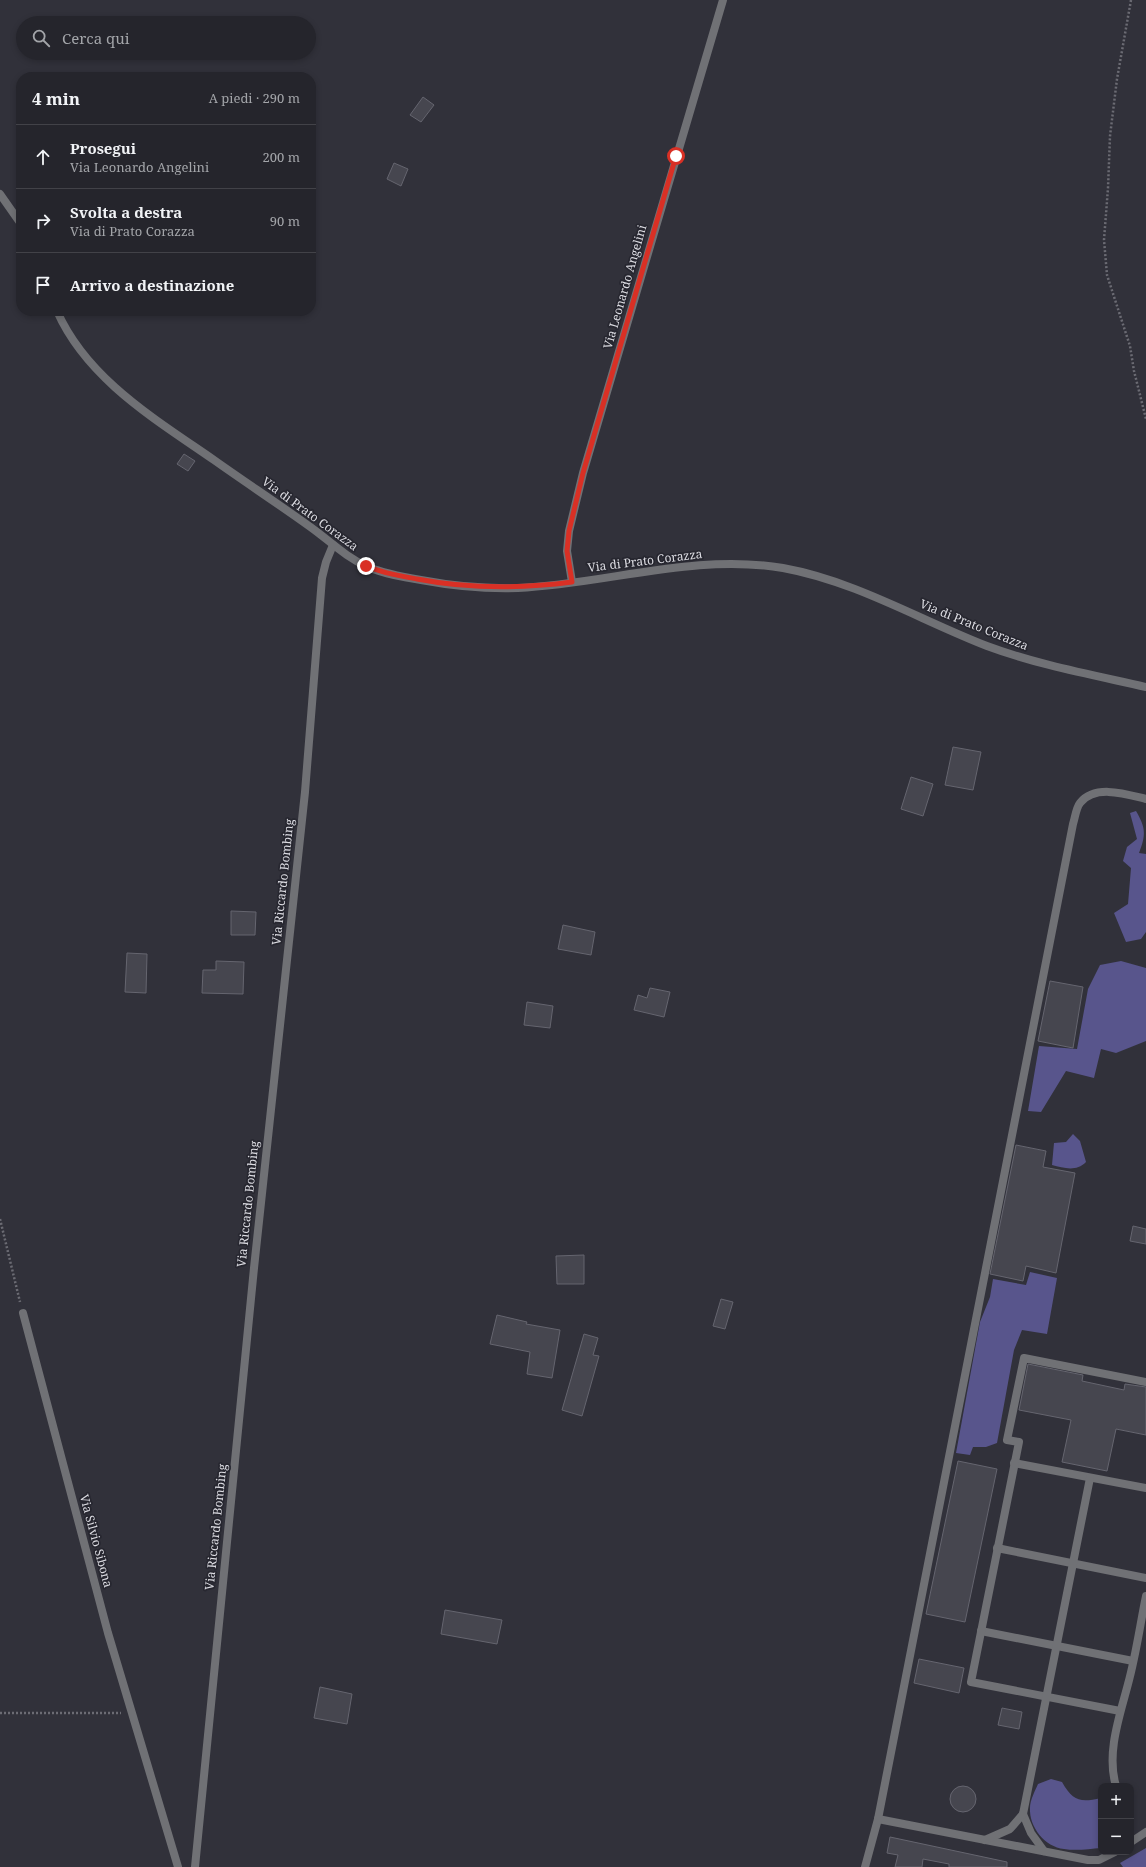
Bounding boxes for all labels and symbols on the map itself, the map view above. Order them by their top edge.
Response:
route start [667,147,685,165]
street label: Via Leonardo Angelini [599,223,650,351]
street label: Via di Prato Corazza [259,473,362,555]
street label: Via di Prato Corazza [587,545,703,576]
route end [357,557,375,575]
street label: Via di Prato Corazza [918,595,1031,654]
street label: Via Riccardo Bombing [267,818,298,946]
street label: Via Riccardo Bombing [232,1140,263,1268]
street label: Via Riccardo Bombing [200,1463,231,1591]
street label: Via Silvio Sibona [76,1492,117,1590]

